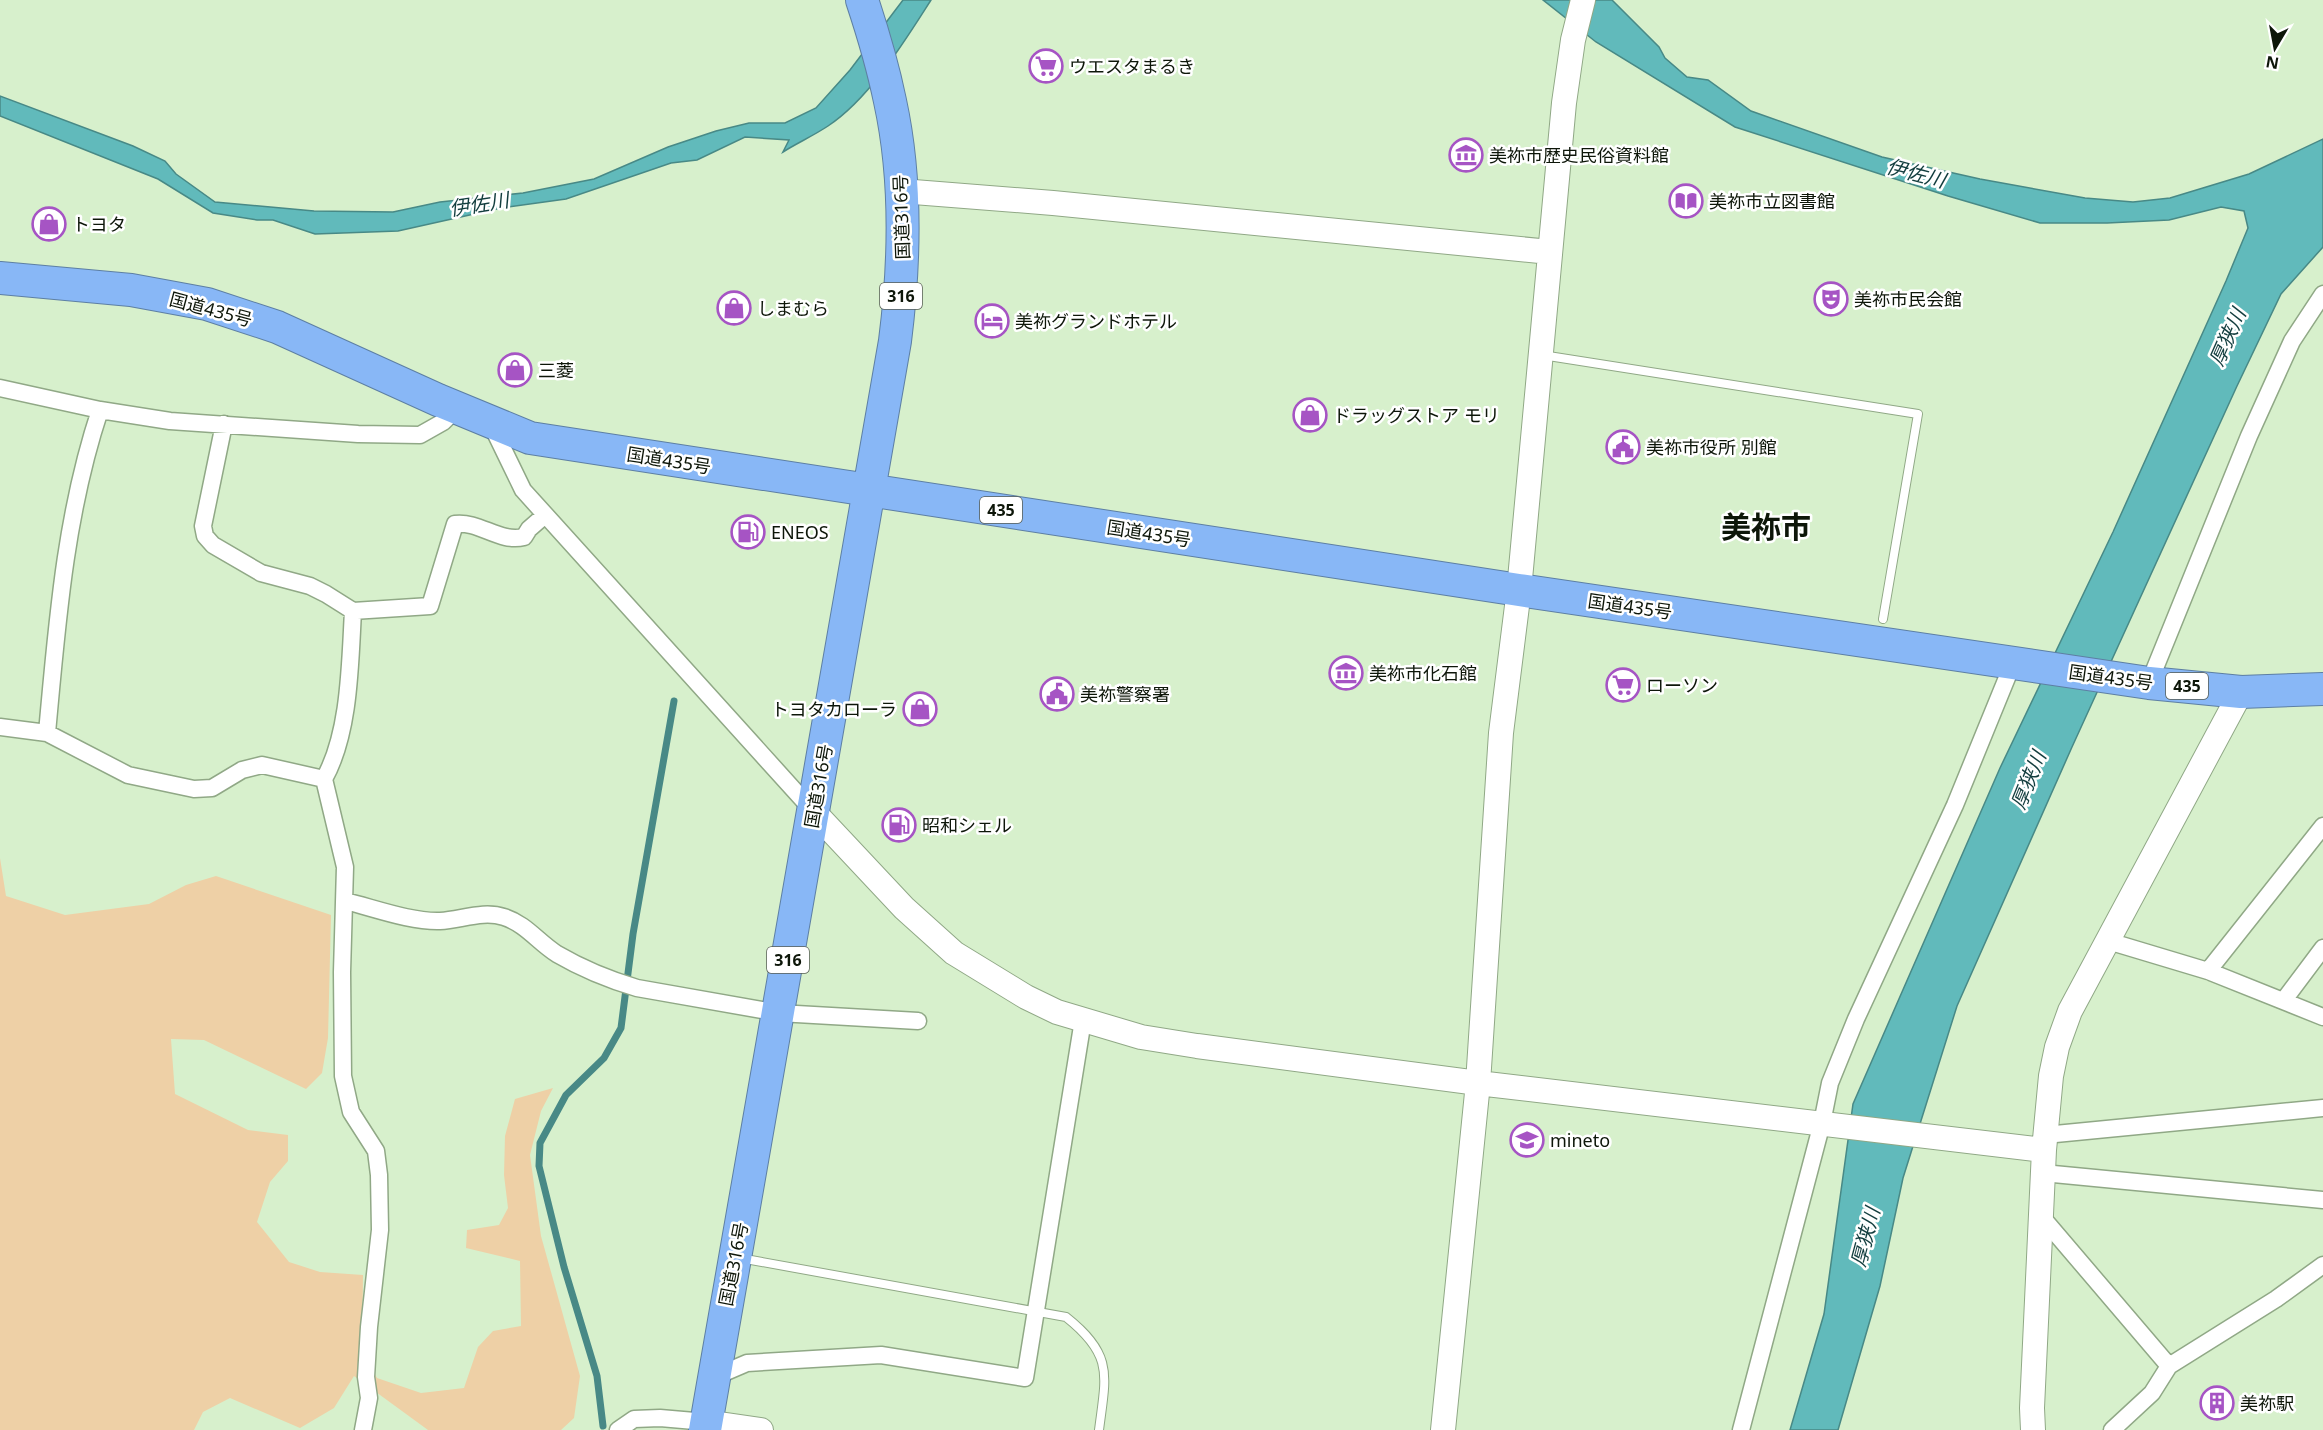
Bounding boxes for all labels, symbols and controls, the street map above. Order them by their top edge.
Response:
north arrow [2245,18,2305,78]
supermarket icon: ウエスタまるき [1028,48,1064,84]
text: N [2264,51,2281,75]
place label: ウエスタまるき [1069,54,1195,78]
museum icon: 美袮市歴史民俗資料館 [1448,137,1484,173]
place label: 美袮市歴史民俗資料館 [1489,143,1669,167]
water label: 伊佐川 [1884,152,1950,194]
street label: 国道316号 [888,174,914,260]
library icon: 美祢市立図書館 [1668,183,1704,219]
water label: 伊佐川 [447,186,513,222]
place label: 美祢市立図書館 [1709,189,1835,213]
shop icon: トヨタ [31,206,67,242]
place label: トヨタ [72,212,126,236]
theatre icon: 美祢市民会館 [1813,281,1849,317]
road number: 316 [880,283,922,309]
street label: 国道435号 [167,286,255,332]
place label: 美祢市民会館 [1854,287,1962,311]
shop icon: しまむら [716,290,752,326]
place label: しまむら [757,296,829,320]
water label: 厚狭川 [2202,302,2252,370]
hotel icon: 美祢グランドホテル [974,303,1010,339]
place label: 美祢グランドホテル [1015,309,1177,333]
shop icon: 三菱 [497,352,533,388]
place label: 三菱 [538,358,574,382]
shop icon: ドラッグストア モリ [1292,397,1328,433]
place label: ドラッグストア モリ [1333,403,1500,427]
public building icon: 美祢市役所 別館 [1605,429,1641,465]
place label: 美祢市役所 別館 [1646,435,1777,459]
street label: 国道435号 [625,442,713,478]
road number: 435 [980,497,1022,523]
district label: 美祢市 [1721,506,1811,547]
fuel station icon: ENEOS [730,514,766,550]
street label: 国道435号 [1105,515,1193,551]
place label: ENEOS [771,520,829,544]
street label: 国道435号 [1586,588,1674,624]
museum icon: 美袮市化石館 [1328,655,1364,691]
street label: 国道435号 [2067,659,2155,695]
place label: 美袮市化石館 [1369,661,1477,685]
supermarket icon: ローソン [1605,667,1641,703]
place label: ローソン [1646,673,1718,697]
road number: 435 [2166,673,2208,699]
public building icon: 美祢警察署 [1039,676,1075,712]
place label: 美祢警察署 [1080,682,1170,706]
shop icon: トヨタカローラ [902,691,938,727]
place label: トヨタカローラ [771,697,897,721]
street label: 国道316号 [799,742,837,830]
water label: 厚狭川 [2004,745,2053,813]
fuel station icon: 昭和シェル [881,807,917,843]
place label: 昭和シェル [922,813,1012,837]
road number: 316 [767,947,809,973]
school or university icon: mineto [1509,1122,1545,1158]
place label: mineto [1550,1128,1610,1152]
water label: 厚狭川 [1844,1203,1886,1269]
street label: 国道316号 [713,1220,753,1308]
building icon: 美祢駅 [2199,1385,2235,1421]
place label: 美祢駅 [2240,1391,2294,1415]

